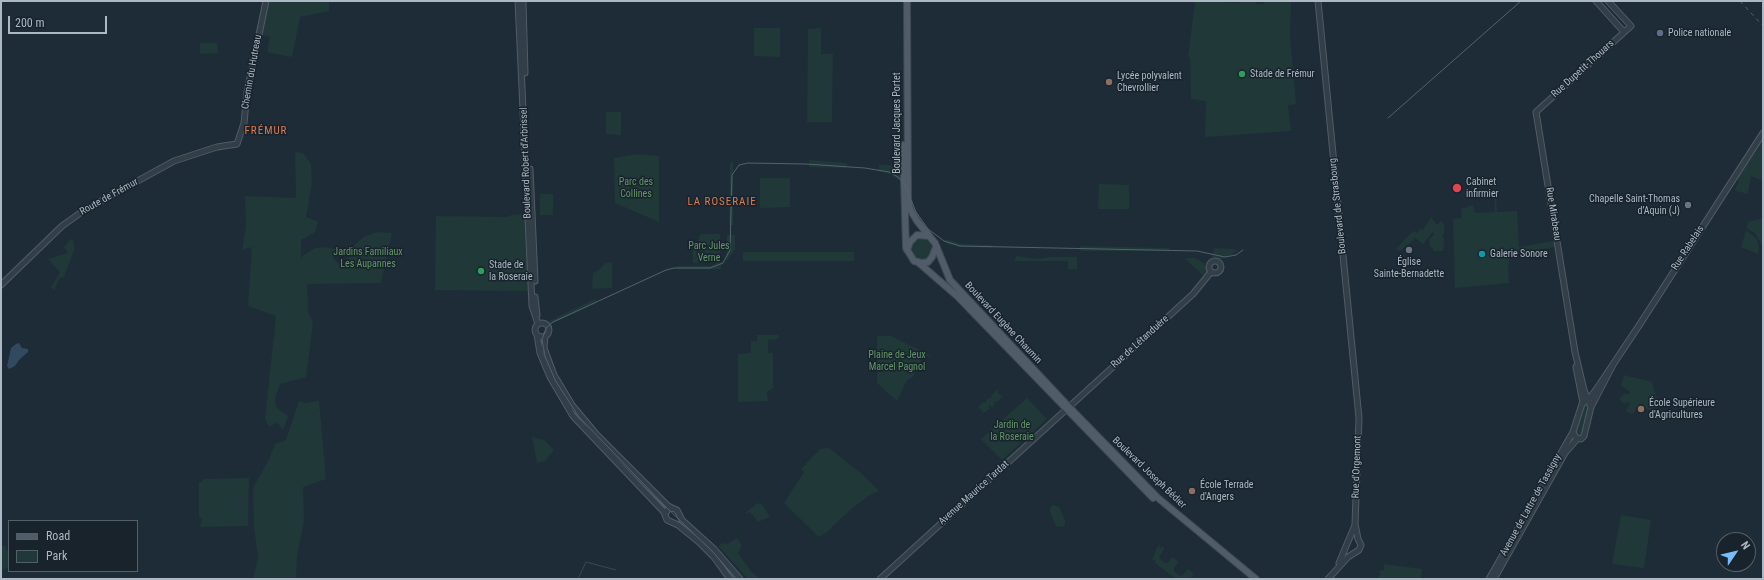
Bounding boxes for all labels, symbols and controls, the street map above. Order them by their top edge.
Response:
scale bar [10,8,109,34]
text: 200 m [15,16,45,30]
place label: Police nationale [1668,27,1731,39]
marker: Police nationale [1655,28,1665,38]
street label: Chemin du Hutreau [240,34,264,110]
street label: Rue Dupetit-Thouars [1549,38,1617,100]
place label: Stade de Frémur [1250,68,1315,80]
marker: Stade de Frémur [1237,69,1247,79]
place label: Lycée polyvalent Chevrollier [1117,70,1182,94]
street label: Boulevard Jacques Portet [891,72,903,174]
marker: Lycée polyvalent Chevrollier [1104,77,1114,87]
street label: Boulevard Robert d'Arbrissel [518,107,534,219]
district label: FRÉMUR [245,124,287,138]
street label: Boulevard de Strasbourg [1327,157,1349,255]
street label: Route de Frémur [78,176,140,218]
park label: Parc des Collines [619,176,653,200]
place label: Cabinet infirmier [1466,176,1499,200]
marker: Cabinet infirmier [1451,182,1463,194]
street label: Rue Mirabeau [1543,186,1563,242]
place label: Chapelle Saint-Thomas d’Aquin (J) [1589,193,1680,216]
district label: LA ROSERAIE [687,195,757,209]
marker: Chapelle Saint-Thomas d’Aquin (J) [1683,200,1693,210]
street label: Rue Rabelais [1669,223,1707,273]
park label: Parc Jules Verne [688,240,730,264]
marker: Église Sainte-Bernadette [1404,245,1414,255]
park label: Jardins Familiaux Les Aupannes [333,246,403,270]
place label: Galerie Sonore [1490,248,1548,260]
marker: Galerie Sonore [1477,249,1487,259]
place label: Église Sainte-Bernadette [1374,256,1444,280]
place label: Stade de la Roseraie [489,259,533,282]
marker: Stade de la Roseraie [476,266,486,276]
street label: Boulevard Eugène Chaumin [962,280,1044,366]
street label: Rue de Létanduère [1109,313,1171,371]
park label: Plaine de Jeux Marcel Pagnol [868,349,926,372]
place label: École Supérieure d'Agricultures [1649,397,1715,420]
marker: École Supérieure d'Agricultures [1636,404,1646,414]
park label: Jardin de la Roseraie [990,419,1034,442]
street label: Boulevard Joseph Bédier [1110,435,1188,511]
street label: Rue d'Orgemont [1350,435,1364,499]
street label: Avenue de Lattre de Tassigny [1498,452,1564,558]
street label: Avenue Maurice Tardat [936,458,1012,528]
place label: École Terrade d'Angers [1200,479,1254,502]
marker: École Terrade d'Angers [1187,486,1197,496]
legend [8,520,138,572]
text: Road [46,529,70,543]
north arrow [1716,532,1756,572]
text: N [1738,539,1753,552]
text: Park [46,549,67,563]

